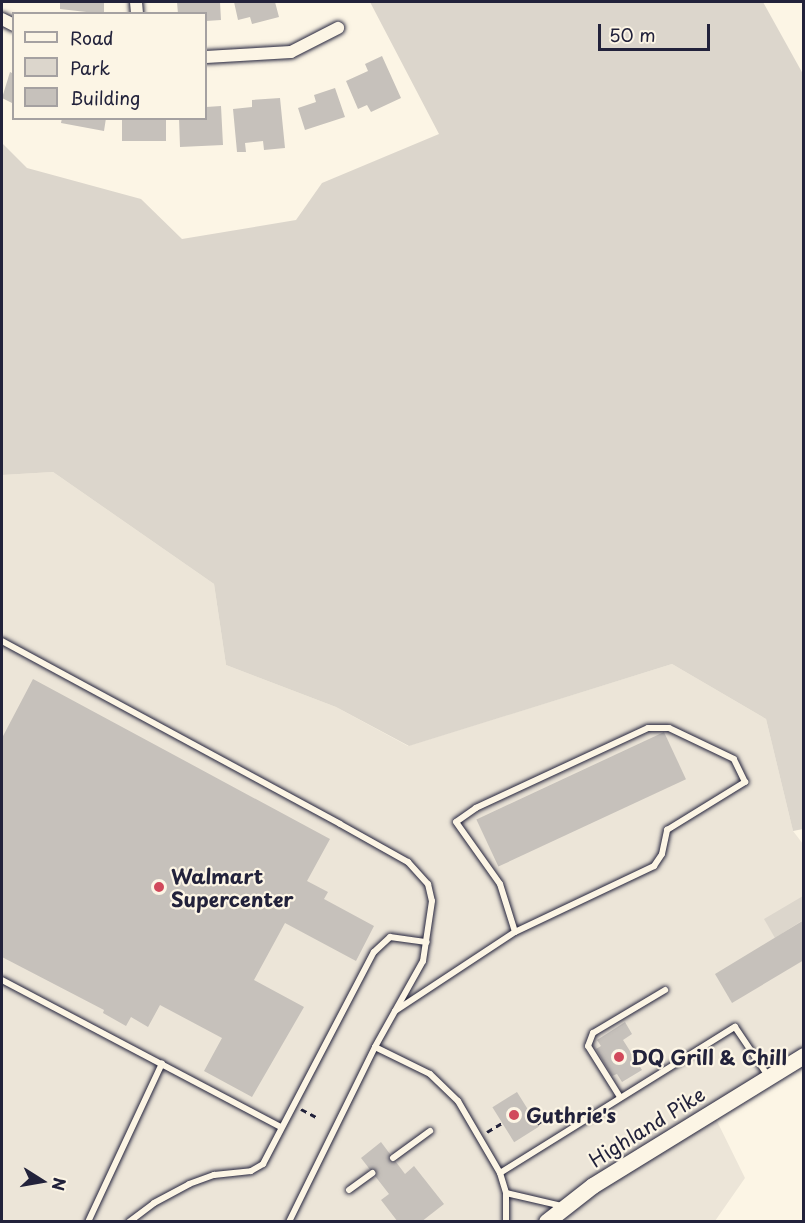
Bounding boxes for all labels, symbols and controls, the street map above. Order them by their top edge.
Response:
legend [12,12,207,120]
scale bar [601,12,714,50]
text: 50 m [609,21,656,48]
text: Road [70,24,114,51]
text: Park [70,54,110,81]
text: Building [70,84,140,111]
place label: Walmart Supercenter [171,864,294,911]
marker: Walmart Supercenter [152,880,166,894]
place label: DQ Grill & Chill [631,1045,788,1069]
marker: DQ Grill & Chill [612,1050,626,1064]
street label: Highland Pike [584,1082,710,1172]
place label: Guthrie's [526,1103,616,1127]
marker: Guthrie's [507,1108,521,1122]
north arrow [12,1151,72,1211]
text: N [47,1176,73,1193]

